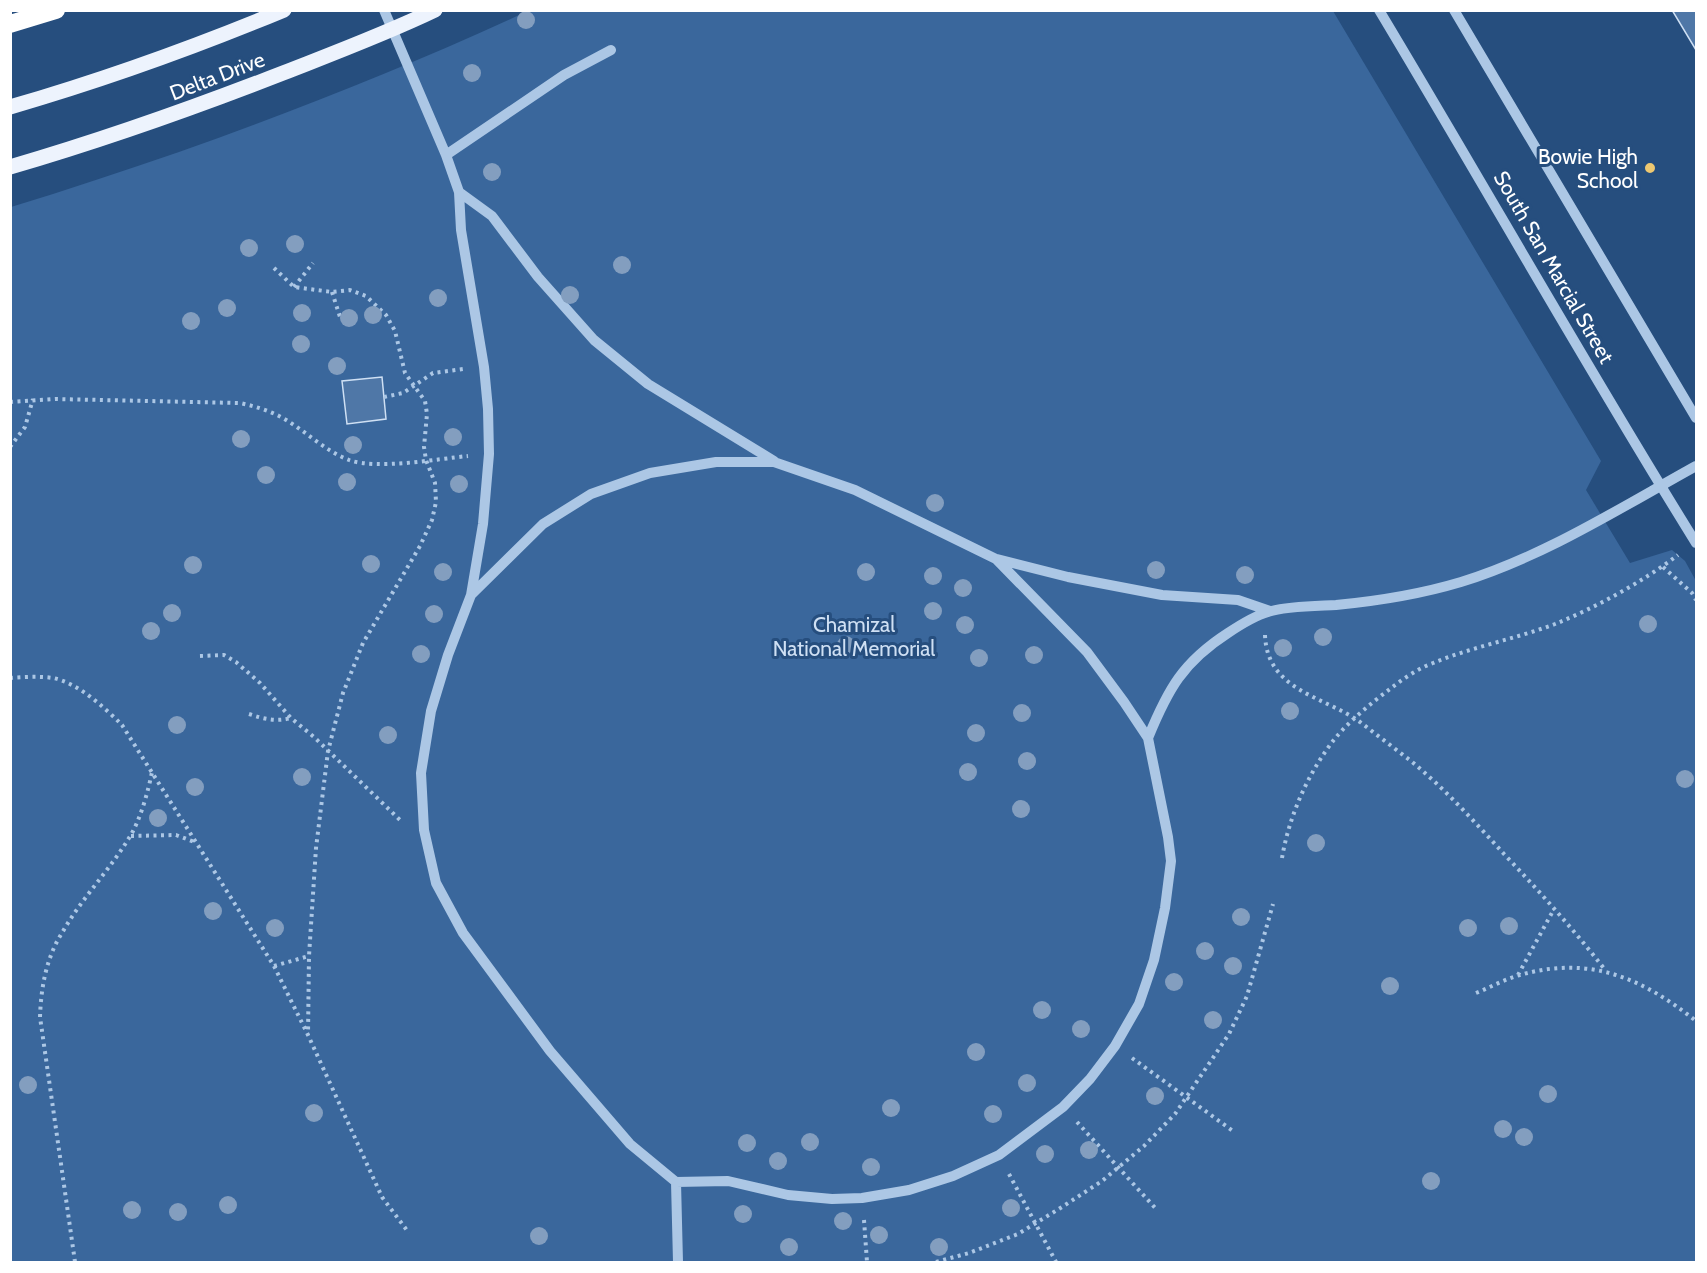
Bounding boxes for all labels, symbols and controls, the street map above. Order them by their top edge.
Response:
street label: Delta Drive [166,46,268,106]
place label: Bowie High School [1538,144,1638,193]
marker: Bowie High School [1643,161,1657,175]
street label: South San Marcial Street [1489,166,1619,368]
park label: Chamizal National Memorial [773,612,935,661]

